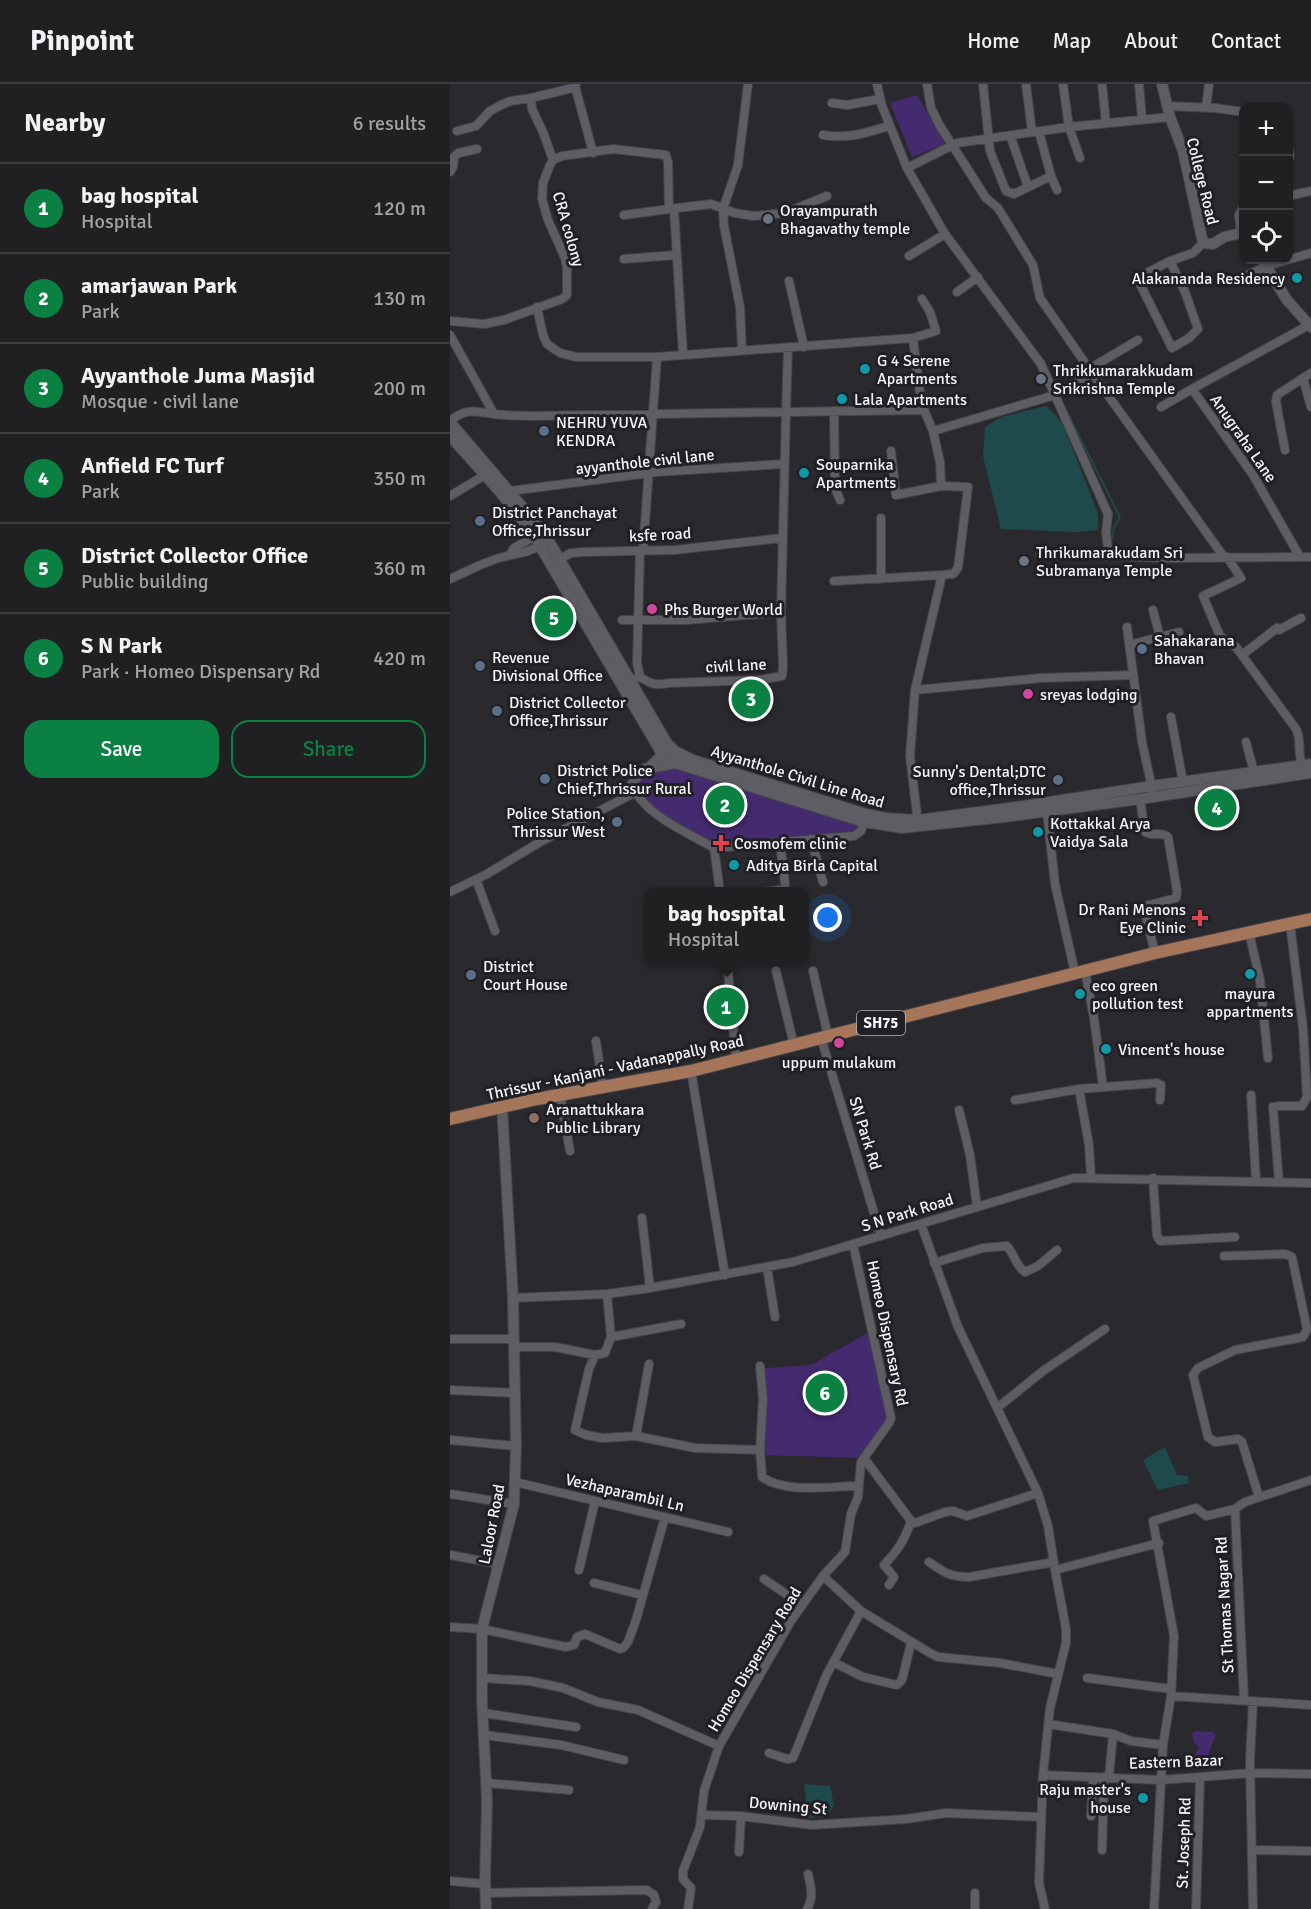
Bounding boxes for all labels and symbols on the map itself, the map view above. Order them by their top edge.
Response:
street label: College Road [1182,136,1223,227]
street label: CRA colony [548,189,588,270]
place label: Orayampurath Bhagavathy temple [780,201,910,239]
marker: Orayampurath Bhagavathy temple [761,212,775,226]
place label: Alakananda Residency [1132,269,1286,289]
marker: Alakananda Residency [1290,271,1304,285]
place label: G 4 Serene Apartments [877,351,957,389]
place label: Thrikkumarakkudam Srikrishna Temple [1053,361,1193,399]
marker: G 4 Serene Apartments [858,362,872,376]
marker: Thrikkumarakkudam Srikrishna Temple [1034,372,1048,386]
place label: Lala Apartments [854,390,967,410]
street label: Anugraha Lane [1205,391,1281,486]
marker: Lala Apartments [835,392,849,406]
place label: NEHRU YUVA KENDRA [556,413,647,451]
marker: NEHRU YUVA KENDRA [537,424,551,438]
street label: ayyanthole civil lane [575,445,715,479]
place label: Souparnika Apartments [816,455,896,493]
marker: Souparnika Apartments [797,466,811,480]
place label: District Panchayat Office,Thrissur [492,503,617,541]
marker: District Panchayat Office,Thrissur [473,514,487,528]
street label: ksfe road [628,523,692,547]
place label: Thrikumarakudam Sri Subramanya Temple [1036,543,1183,581]
marker: Thrikumarakudam Sri Subramanya Temple [1017,554,1031,568]
pin: 5 [534,596,574,640]
place label: Phs Burger World [664,600,783,620]
marker: Phs Burger World [645,602,659,616]
place label: Sahakarana Bhavan [1154,631,1235,669]
marker: Sahakarana Bhavan [1135,642,1149,656]
place label: Revenue Divisional Office [492,648,603,686]
street label: civil lane [705,654,767,678]
marker: Revenue Divisional Office [473,659,487,673]
pin: 3 [732,676,770,722]
place label: sreyas lodging [1040,685,1138,705]
marker: sreyas lodging [1021,687,1035,701]
place label: District Collector Office,Thrissur [509,693,626,731]
marker: District Collector Office,Thrissur [490,704,504,718]
street label: Ayyanthole Civil Line Road [709,741,887,813]
place label: District Police Chief,Thrissur Rural [557,761,692,799]
place label: Sunny's Dental;DTC office,Thrissur [913,762,1046,800]
marker: District Police Chief,Thrissur Rural [538,772,552,786]
marker: Sunny's Dental;DTC office,Thrissur [1051,773,1065,787]
pin: 2 [706,782,744,828]
pin: 4 [1198,786,1236,830]
place label: Police Station, Thrissur West [506,804,605,842]
place label: Kottakkal Arya Vaidya Sala [1050,814,1151,852]
marker: Police Station, Thrissur West [610,815,624,829]
marker: Kottakkal Arya Vaidya Sala [1031,825,1045,839]
marker: Cosmofem clinic [712,834,730,852]
place label: Cosmofem clinic [734,834,846,854]
place label: Aditya Birla Capital [746,856,878,876]
marker: Aditya Birla Capital [727,858,741,872]
place label: Dr Rani Menons Eye Clinic [1078,900,1186,938]
your location [813,903,842,932]
marker: Dr Rani Menons Eye Clinic [1191,909,1209,927]
place label: District Court House [483,957,568,995]
marker: mayura appartments [1243,967,1257,981]
marker: District Court House [464,968,478,982]
place label: eco green pollution test [1092,976,1184,1014]
pin: 1 [706,984,746,1030]
place label: mayura appartments [1206,984,1294,1022]
marker: eco green pollution test [1073,987,1087,1001]
road number: SH75 [857,1011,905,1035]
street label: Thrissur - Kanjani - Vadanappally Road [485,1031,746,1105]
marker: uppum mulakum [832,1036,846,1050]
place label: Vincent's house [1118,1040,1225,1060]
marker: Vincent's house [1099,1042,1113,1056]
place label: uppum mulakum [782,1053,896,1073]
street label: SN Park Rd [844,1094,886,1172]
place label: Aranattukkara Public Library [546,1100,644,1138]
marker: Aranattukkara Public Library [527,1111,541,1125]
street label: S N Park Road [859,1189,956,1236]
street label: Homeo Dispensary Rd [862,1258,912,1408]
pin: 6 [806,1370,844,1416]
street label: Vezhaparambil Ln [563,1470,686,1516]
street label: Laloor Road [474,1482,510,1566]
street label: St Thomas Nagar Rd [1211,1536,1239,1674]
street label: Homeo Dispensary Road [704,1584,806,1736]
street label: Eastern Bazar [1128,1750,1224,1774]
place label: Raju master's house [1039,1780,1131,1818]
marker: Raju master's house [1136,1791,1150,1805]
street label: Downing St [748,1793,828,1819]
street label: St. Joseph Rd [1172,1797,1196,1889]

